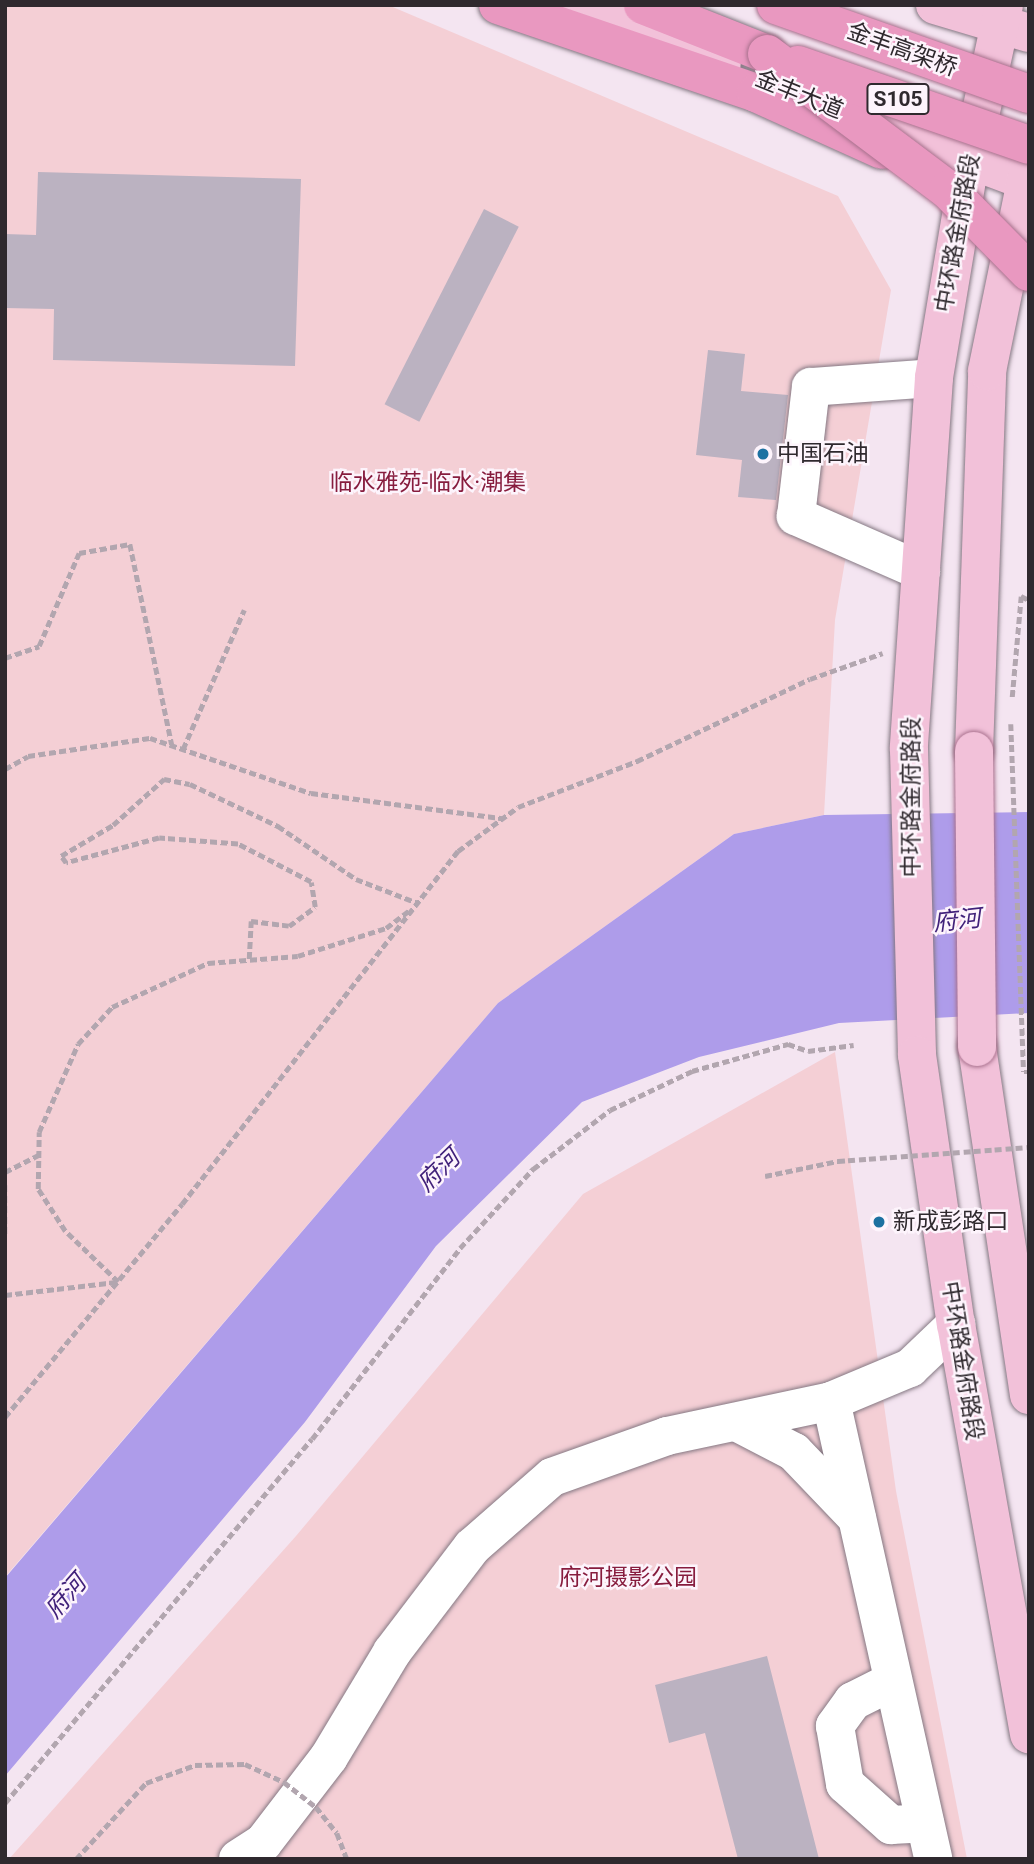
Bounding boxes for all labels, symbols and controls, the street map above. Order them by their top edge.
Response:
street label: 金丰高架桥 [843,17,961,83]
street label: 金丰大道 [751,65,847,125]
road number: S105 [865,82,931,116]
street label: 中环路金府路段 [930,151,986,315]
place label: 中国石油 [777,440,869,468]
marker: 中国石油 [755,446,771,462]
park label: 临水雅苑-临水·潮集 [330,469,526,497]
street label: 中环路金府路段 [898,717,926,877]
water label: 府河 [932,904,982,938]
water label: 府河 [412,1144,466,1198]
place label: 新成彭路口 [893,1208,1008,1236]
marker: 新成彭路口 [871,1214,887,1230]
street label: 中环路金府路段 [936,1279,988,1443]
park label: 府河摄影公园 [559,1564,697,1592]
water label: 府河 [39,1569,93,1625]

